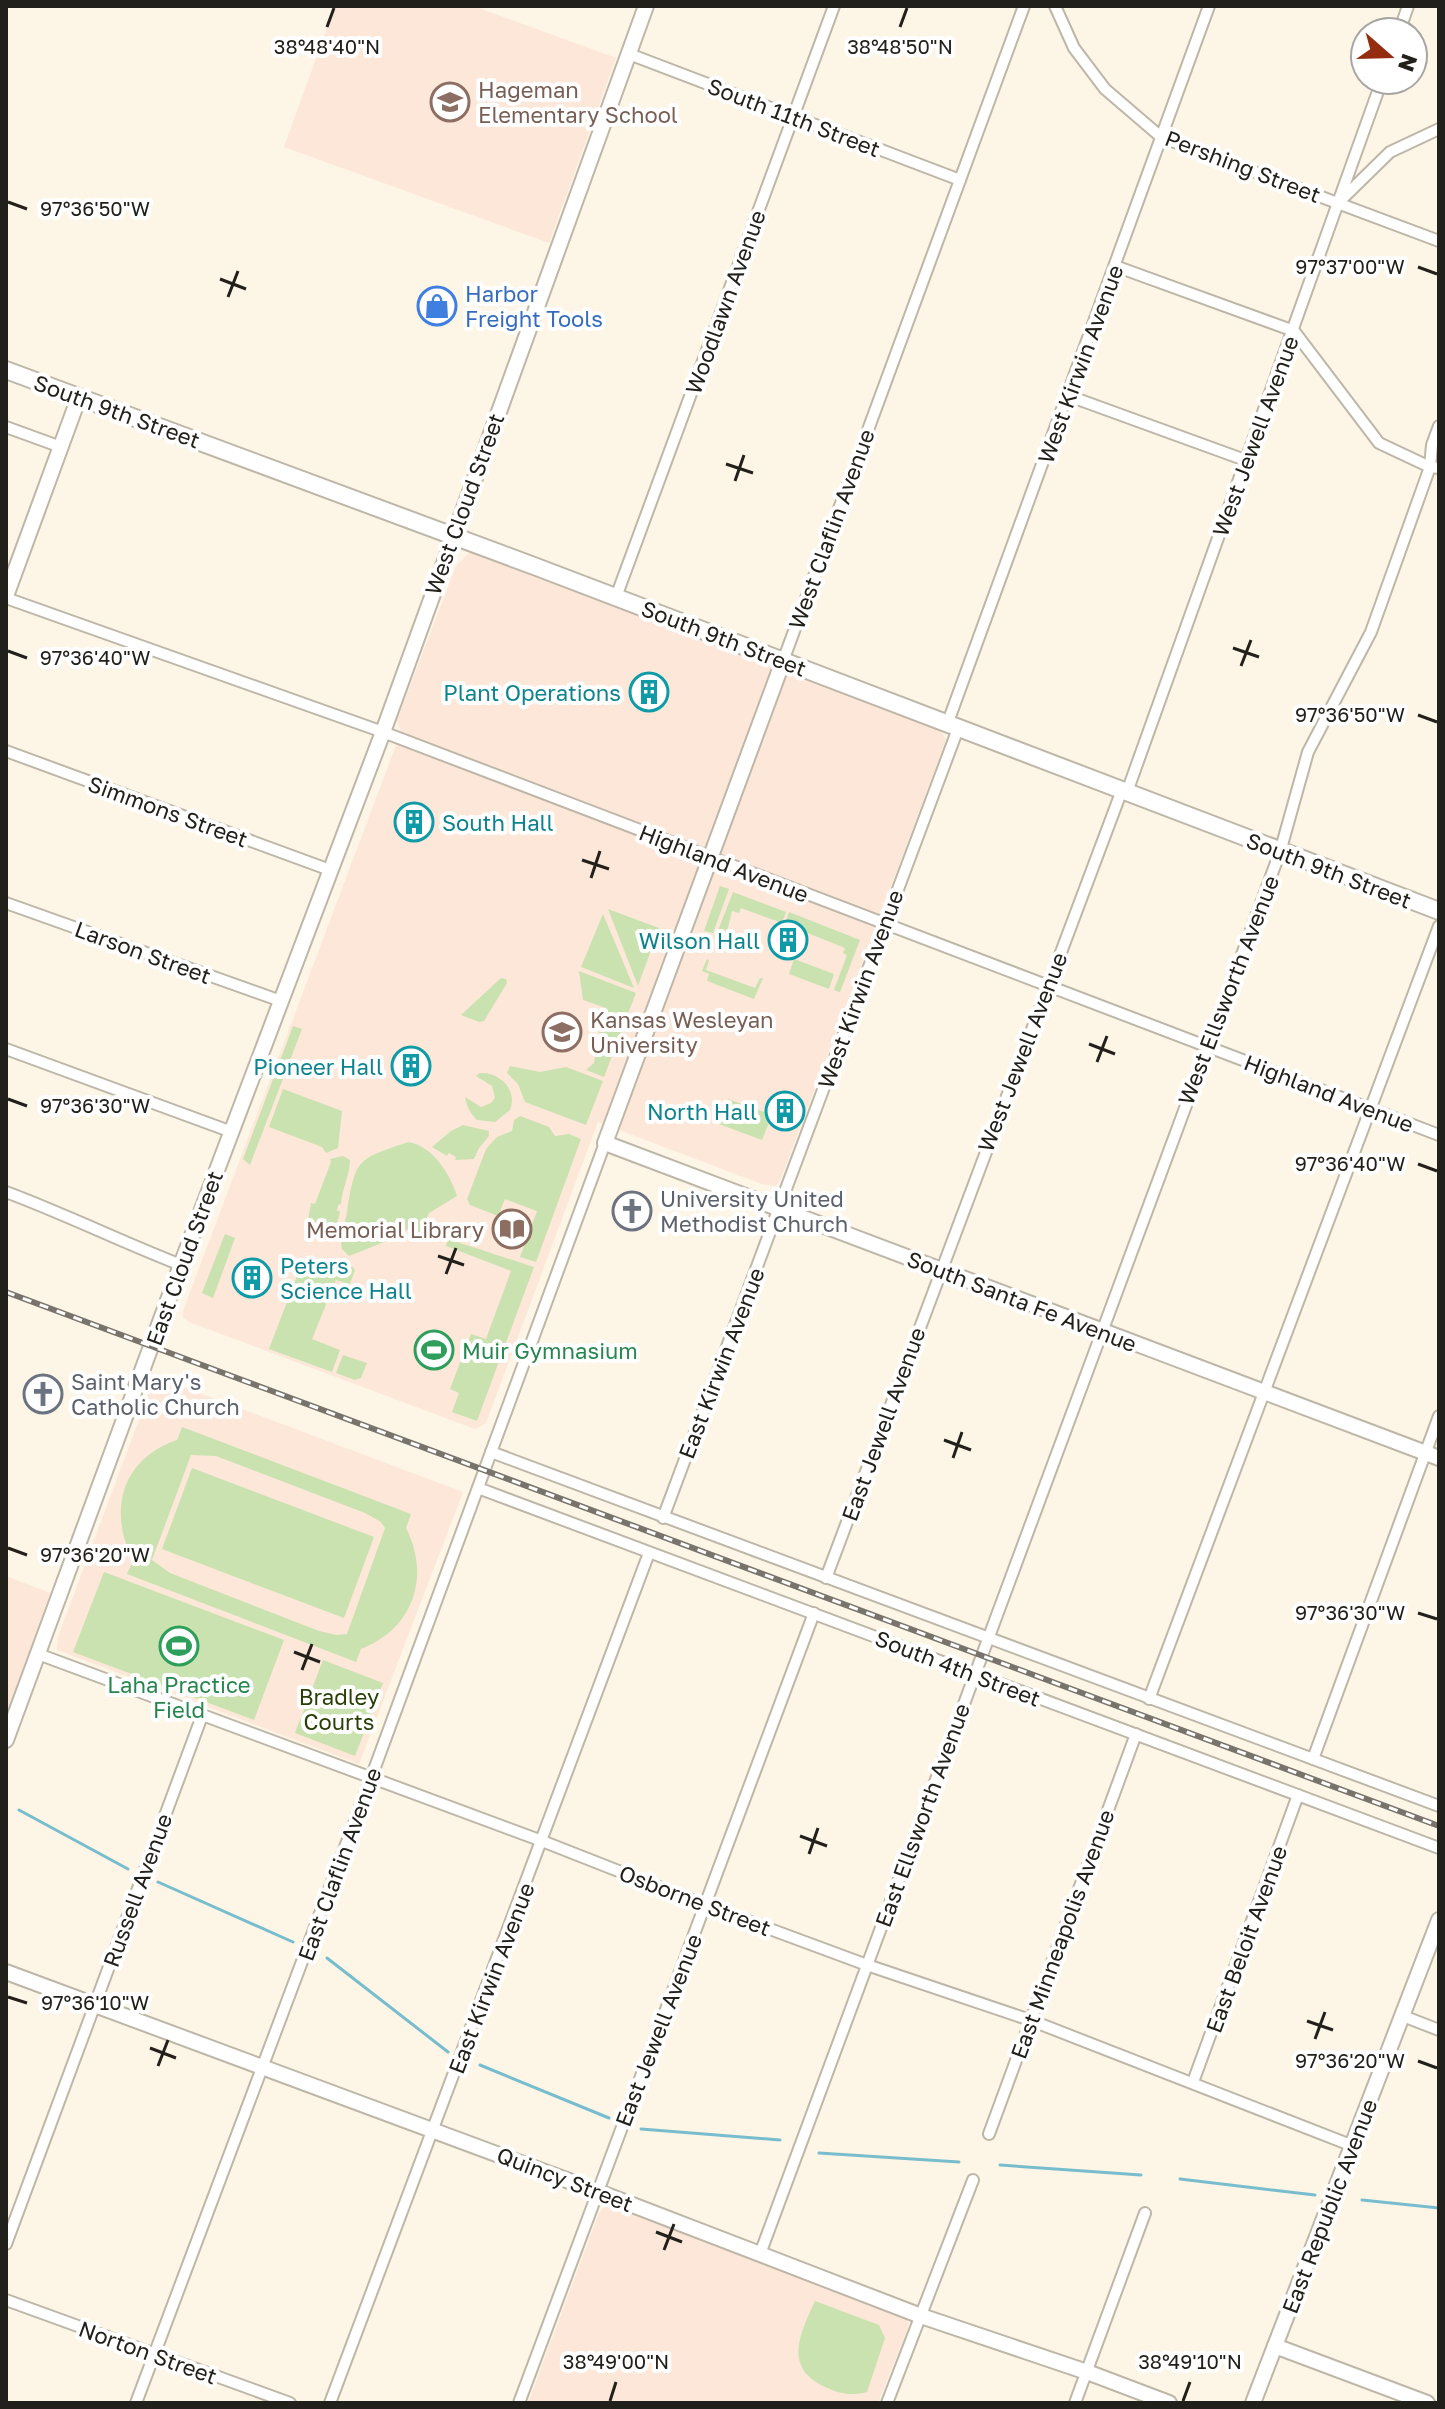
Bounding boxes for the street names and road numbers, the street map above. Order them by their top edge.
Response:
street label: South 11th Street [704,72,884,162]
street label: Pershing Street [1161,124,1325,208]
street label: Woodlawn Avenue [679,206,771,398]
street label: West Kirwin Avenue [1031,261,1129,467]
street label: West Jewell Avenue [1206,332,1304,540]
street label: South 9th Street [30,368,204,454]
street label: West Cloud Street [419,409,509,599]
street label: West Claflin Avenue [782,425,880,633]
street label: South 9th Street [638,594,810,682]
street label: Simmons Street [84,770,252,852]
street label: Highland Avenue [635,818,813,908]
street label: South 9th Street [1243,826,1415,914]
street label: West Ellsworth Avenue [1172,872,1284,1108]
street label: West Kirwin Avenue [811,886,909,1092]
street label: Larson Street [71,915,215,989]
street label: West Jewell Avenue [972,949,1072,1155]
street label: Highland Avenue [1240,1048,1418,1138]
street label: East Cloud Street [140,1167,228,1349]
street label: South Santa Fe Avenue [903,1245,1141,1357]
street label: East Kirwin Avenue [672,1264,770,1462]
street label: East Jewell Avenue [835,1324,931,1524]
street label: South 4th Street [872,1624,1044,1712]
street label: East Ellsworth Avenue [869,1699,975,1931]
street label: East Claflin Avenue [291,1764,387,1964]
street label: East Minneapolis Avenue [1004,1806,1120,2062]
street label: Russell Avenue [97,1810,177,1970]
street label: East Beloit Avenue [1200,1842,1292,2036]
street label: Osborne Street [615,1859,775,1941]
street label: East Kirwin Avenue [442,1879,540,2077]
street label: East Jewell Avenue [609,1930,707,2130]
street label: East Republic Avenue [1276,2095,1382,2317]
street label: Quincy Street [493,2141,637,2217]
street label: Norton Street [75,2315,221,2389]

